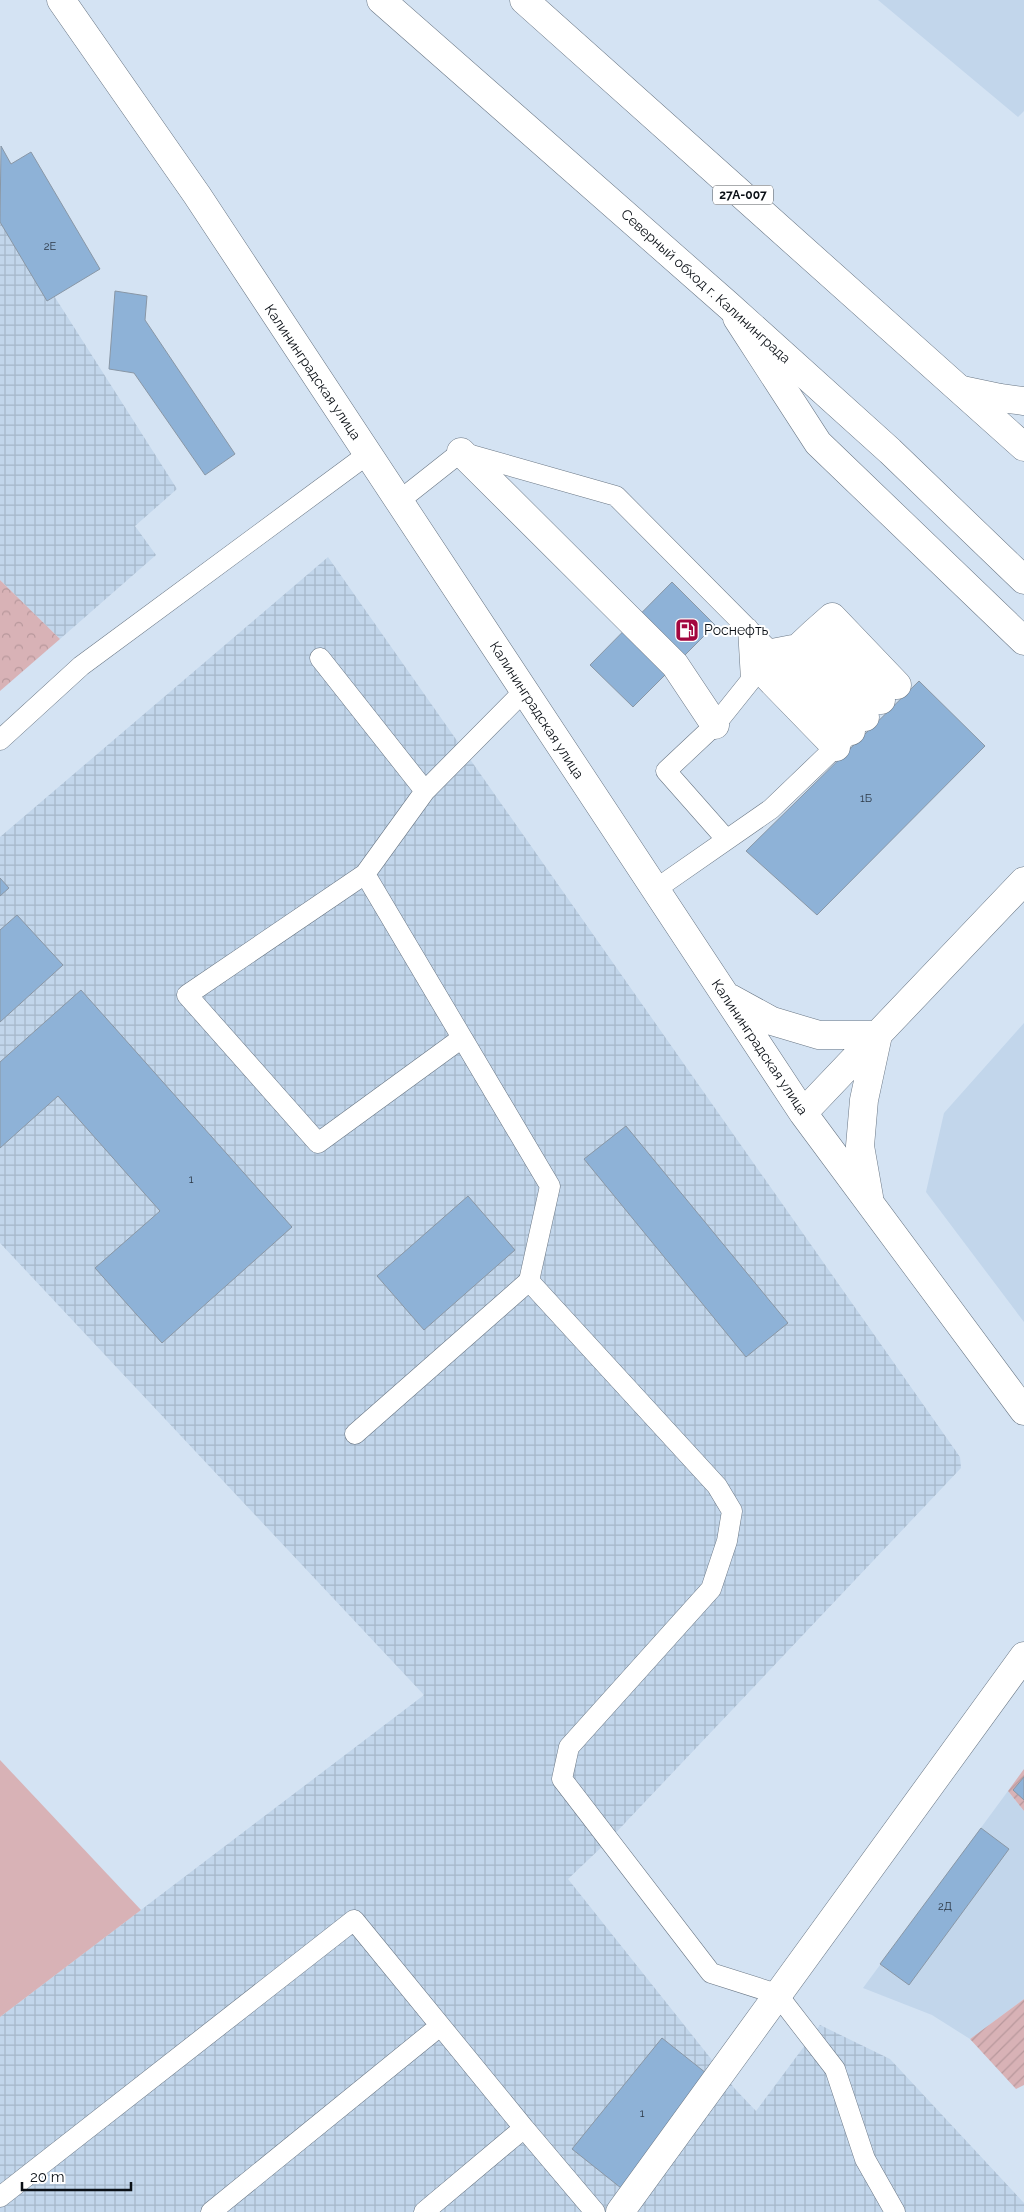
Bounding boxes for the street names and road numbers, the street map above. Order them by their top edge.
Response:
road number: 27А-007 [713,186,773,204]
street label: Северный обход г. Калининграда [618,206,794,366]
street label: Калининградская улица [262,301,364,443]
street label: Калининградская улица [487,639,587,781]
street label: Калининградская улица [709,976,811,1118]

